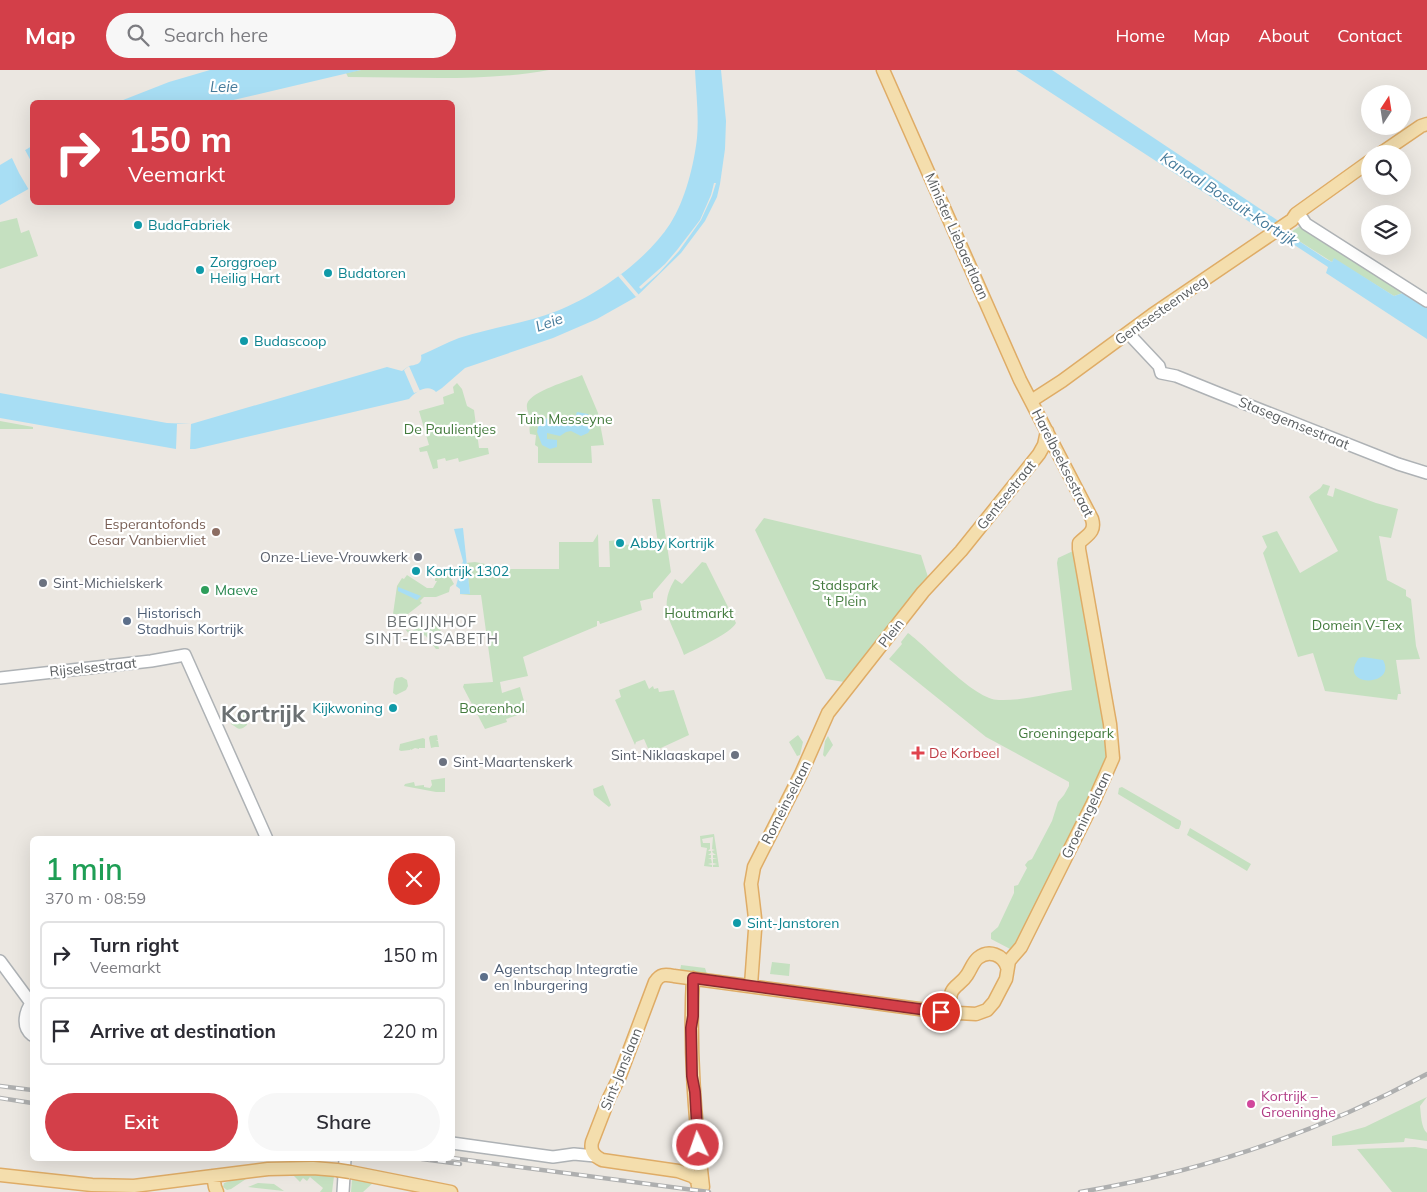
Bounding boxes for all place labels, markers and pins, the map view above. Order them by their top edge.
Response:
place label: BudaFabriek [148,216,231,234]
marker: BudaFabriek [132,219,144,231]
place label: Zorggroep Heilig Hart [210,253,280,287]
marker: Zorggroep Heilig Hart [194,264,206,276]
place label: Budatoren [338,264,406,282]
marker: Budatoren [322,267,334,279]
place label: Budascoop [254,332,327,350]
marker: Budascoop [238,335,250,347]
place label: Esperantofonds Cesar Vanbiervliet [88,515,206,549]
marker: Esperantofonds Cesar Vanbiervliet [210,526,222,538]
place label: Abby Kortrijk [630,534,715,552]
marker: Abby Kortrijk [614,537,626,549]
place label: Onze-Lieve-Vrouwkerk [260,548,409,566]
marker: Onze-Lieve-Vrouwkerk [412,551,424,563]
place label: Kortrijk 1302 [426,562,509,580]
marker: Kortrijk 1302 [410,565,422,577]
place label: Sint-Michielskerk [53,574,163,592]
marker: Sint-Michielskerk [37,577,49,589]
place label: Maeve [215,581,258,599]
marker: Maeve [199,584,211,596]
place label: Historisch Stadhuis Kortrijk [137,604,244,638]
marker: Historisch Stadhuis Kortrijk [121,615,133,627]
place label: Kijkwoning [312,699,383,717]
marker: Kijkwoning [387,702,399,714]
place label: De Korbeel [929,744,999,762]
place label: Sint-Niklaaskapel [611,746,725,764]
marker: De Korbeel [911,746,925,760]
marker: Sint-Niklaaskapel [729,749,741,761]
place label: Sint-Maartenskerk [453,753,574,771]
marker: Sint-Maartenskerk [437,756,449,768]
place label: Sint-Janstoren [747,914,839,932]
marker: Sint-Janstoren [731,917,743,929]
place label: Agentschap Integratie en Inburgering [494,960,638,994]
marker: Agentschap Integratie en Inburgering [478,971,490,983]
pin [920,991,962,1033]
place label: Kortrijk – Groeninghe [1261,1087,1336,1121]
marker: Kortrijk – Groeninghe [1245,1098,1257,1110]

